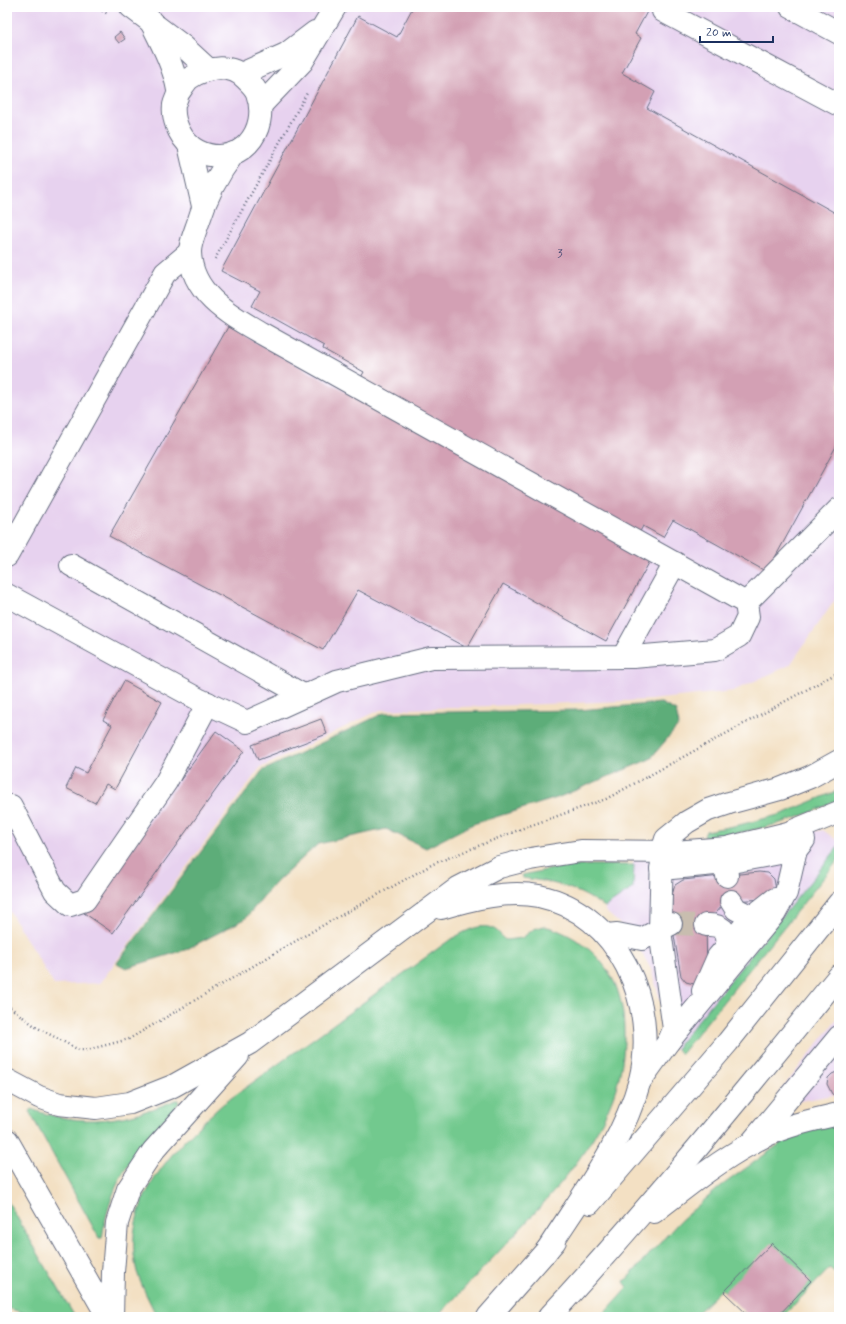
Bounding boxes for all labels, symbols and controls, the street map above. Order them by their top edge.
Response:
scale bar [700,18,773,44]
text: 20 m [706,25,732,41]
house number: 3 [557,246,563,262]

